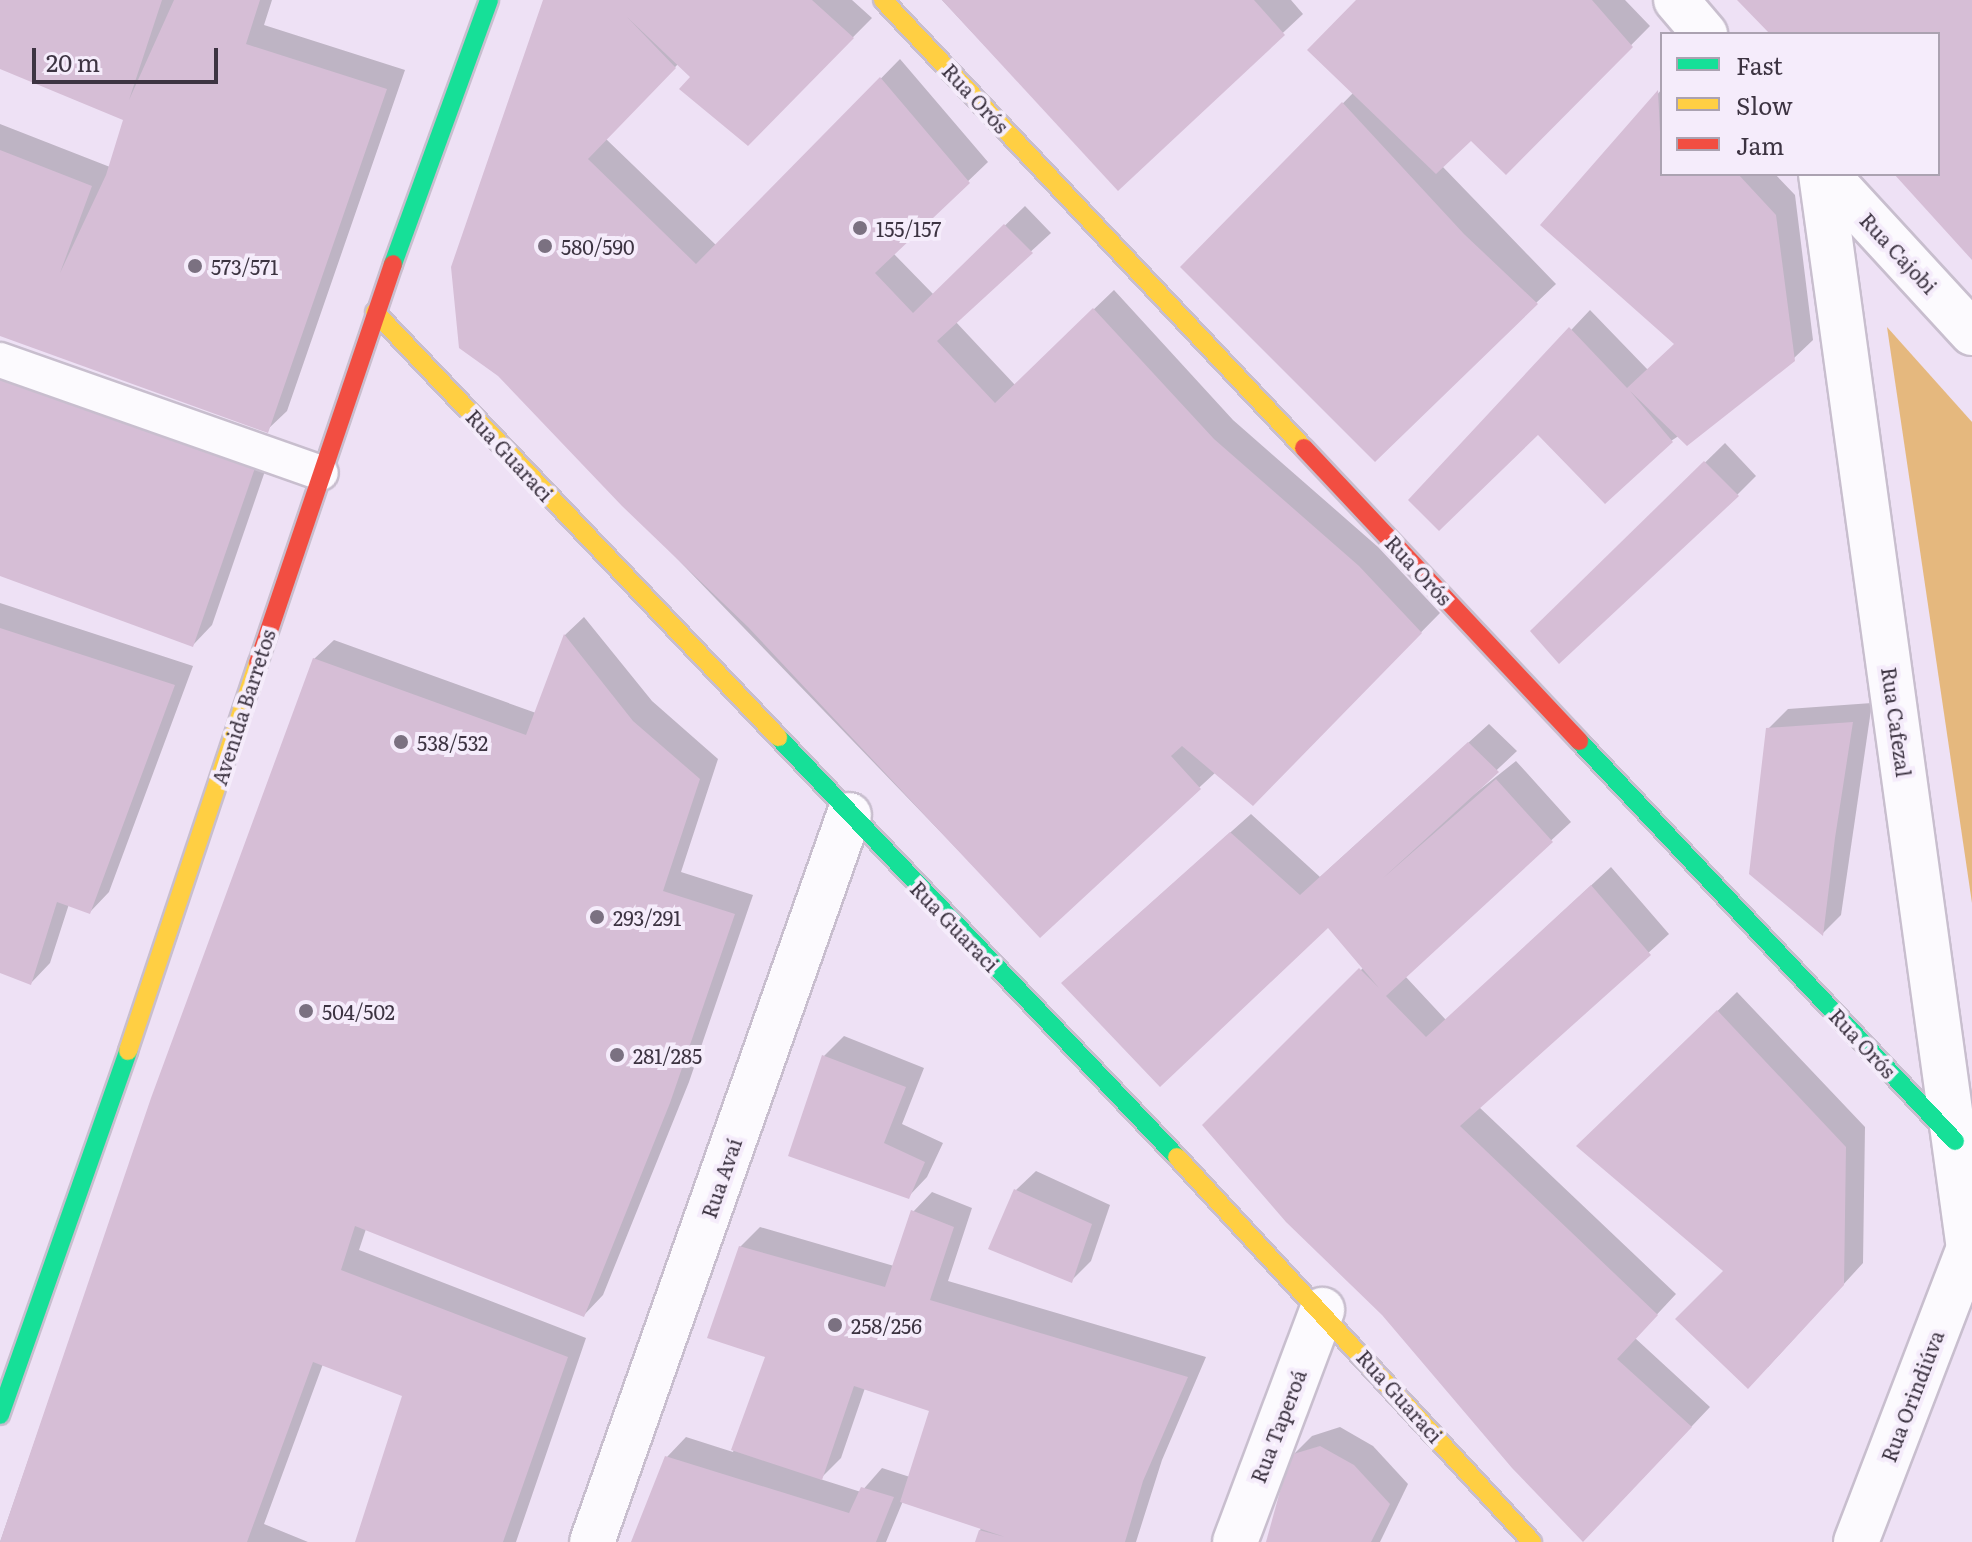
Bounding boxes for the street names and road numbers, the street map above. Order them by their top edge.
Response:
street label: Rua Orós [938,58,1014,138]
street label: Rua Cajobi [1856,208,1942,298]
street label: Rua Guaraci [462,404,558,506]
street label: Rua Orós [1381,530,1457,610]
street label: Avenida Barretos [207,626,279,788]
street label: Rua Cafezal [1877,666,1917,778]
street label: Rua Guaraci [906,876,1004,976]
street label: Rua Orós [1825,1003,1901,1083]
street label: Rua Avaí [696,1135,746,1221]
street label: Rua Orindiúva [1876,1327,1948,1465]
street label: Rua Guaraci [1352,1345,1448,1447]
street label: Rua Taperoá [1245,1366,1311,1486]

